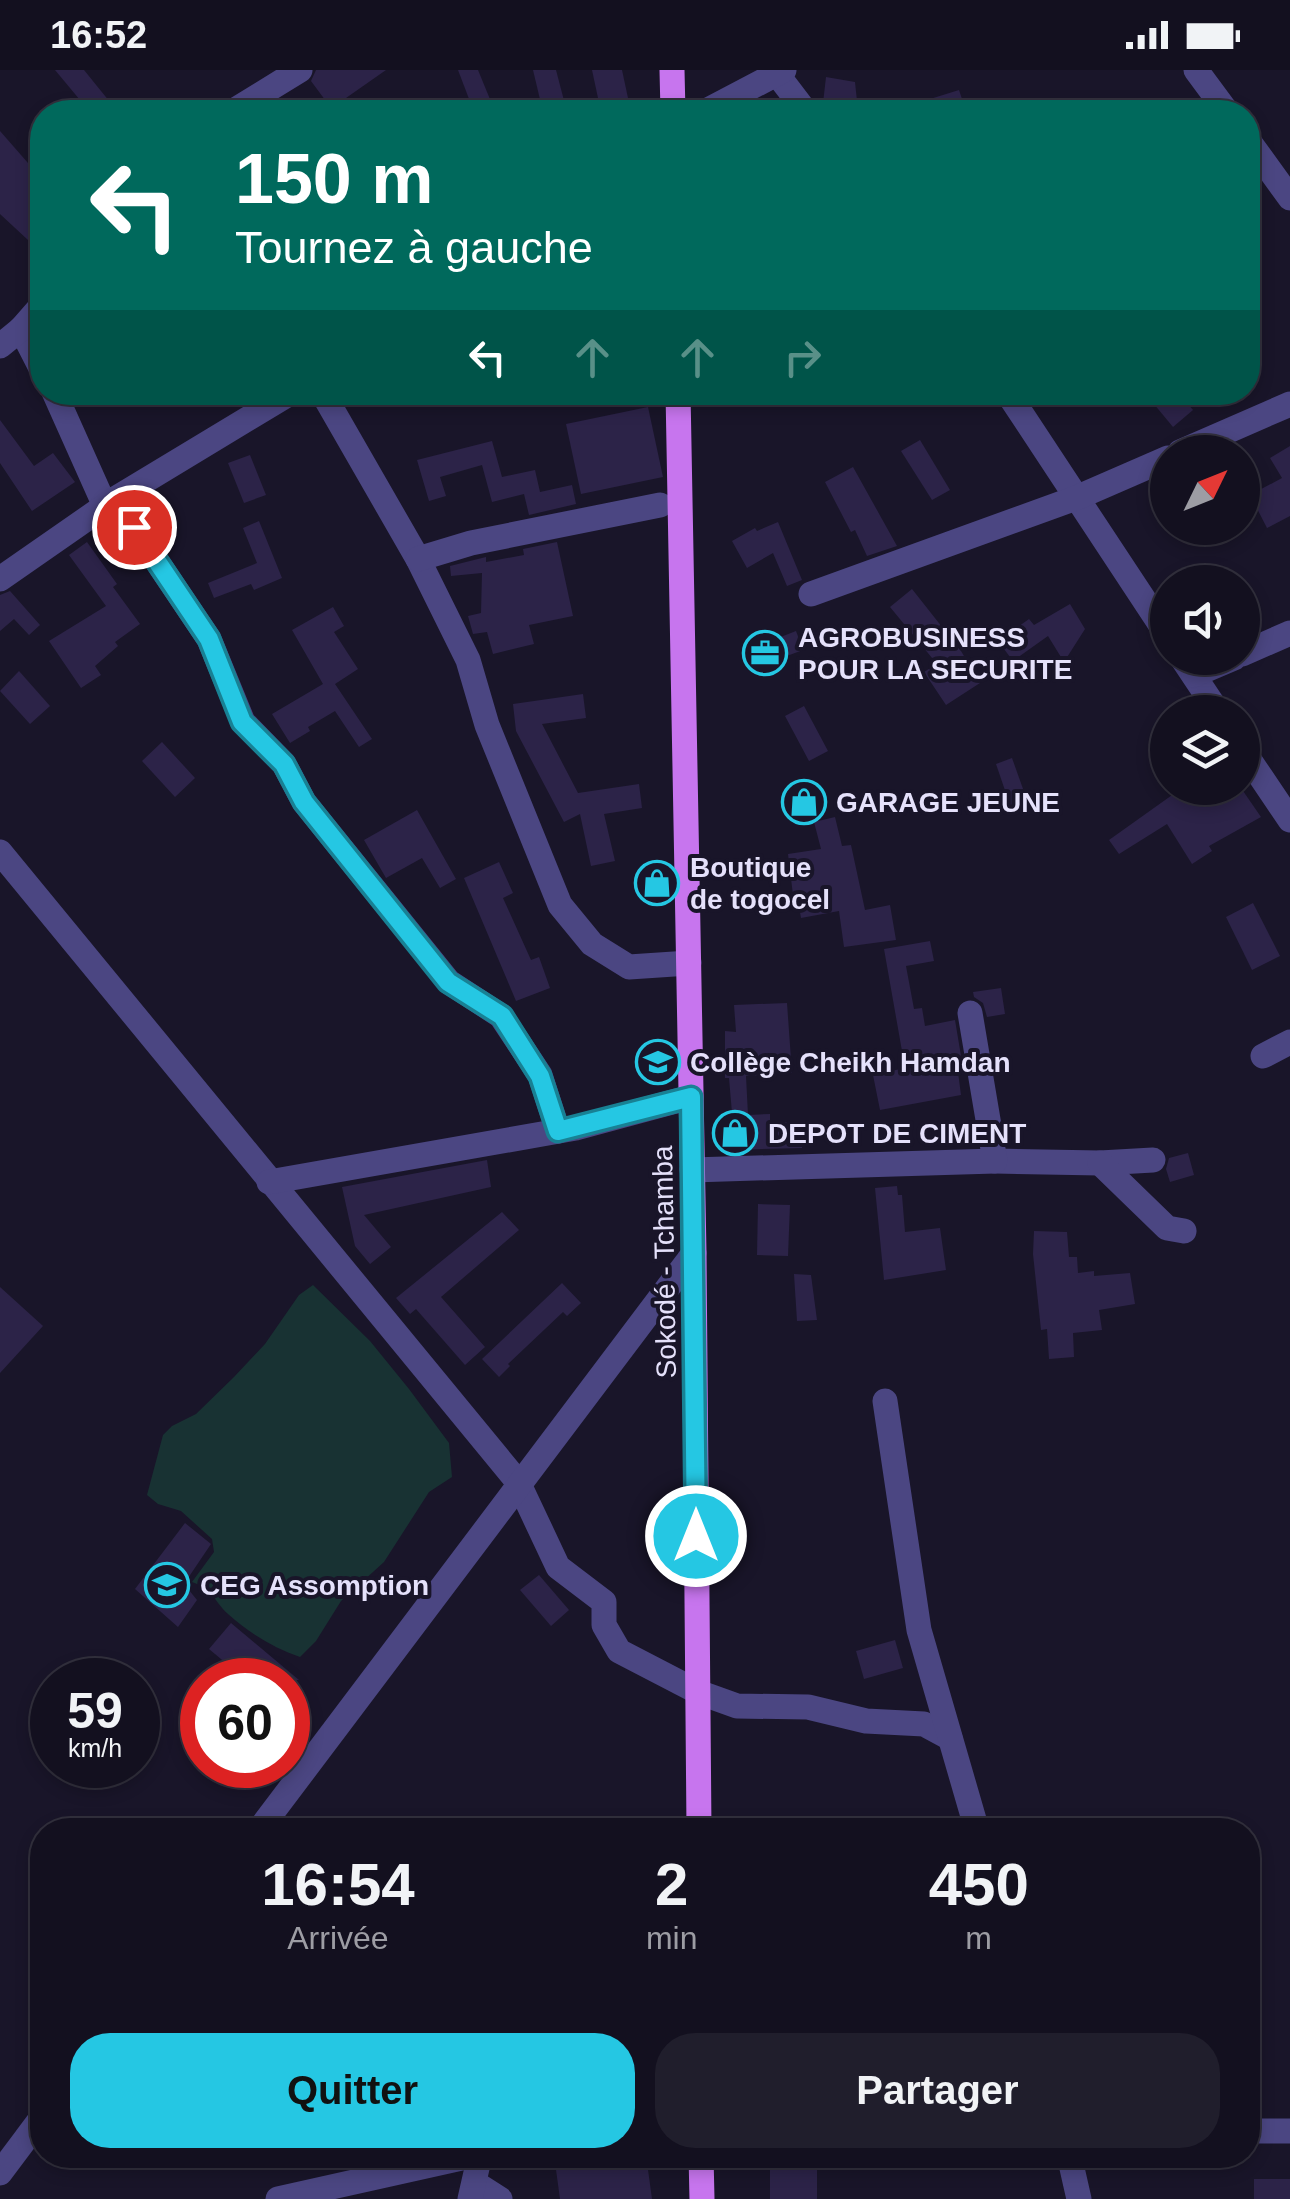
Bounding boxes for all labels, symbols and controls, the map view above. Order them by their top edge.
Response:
text: 16:52 [50,14,147,56]
icon: left [70,140,200,270]
text: 150 m [235,140,433,218]
text: Tournez à gauche [235,222,593,273]
icon: left [460,330,515,385]
icon: ahead [565,330,620,385]
icon: ahead [670,330,725,385]
icon: right [775,330,830,385]
north arrow [1150,435,1260,545]
map controls [1150,435,1260,805]
pin [92,485,177,570]
icon: arrive [107,500,162,555]
button: sound [1150,565,1260,675]
place label: AGROBUSINESS POUR LA SECURITE [798,622,1072,685]
office icon: AGROBUSINESS POUR LA SECURITE [742,630,788,676]
button: layers [1150,695,1260,805]
shop icon: GARAGE JEUNE [781,779,827,825]
place label: GARAGE JEUNE [836,787,1060,818]
place label: Boutique de togocel [690,852,830,915]
shop icon: Boutique de togocel [634,860,680,906]
school or university icon: Collège Cheikh Hamdan [635,1039,681,1085]
place label: Collège Cheikh Hamdan [690,1047,1011,1078]
shop icon: DEPOT DE CIMENT [712,1110,758,1156]
place label: DEPOT DE CIMENT [768,1118,1026,1149]
street label: Sokodé - Tchamba [647,1145,682,1379]
position arrow [644,1484,748,1588]
school or university icon: CEG Assomption [144,1562,190,1608]
place label: CEG Assomption [200,1570,429,1601]
speed limit sign: 60 [180,1658,310,1788]
text: 59 [67,1683,123,1739]
text: km/h [68,1734,122,1762]
text: 16:54 [261,1851,415,1918]
text: 2 [655,1851,688,1918]
text: 450 [929,1851,1029,1918]
text: Arrivée [287,1920,389,1956]
text: min [646,1920,697,1956]
text: m [965,1920,992,1956]
button: Quitter [70,2033,635,2148]
button: Partager [655,2033,1220,2148]

